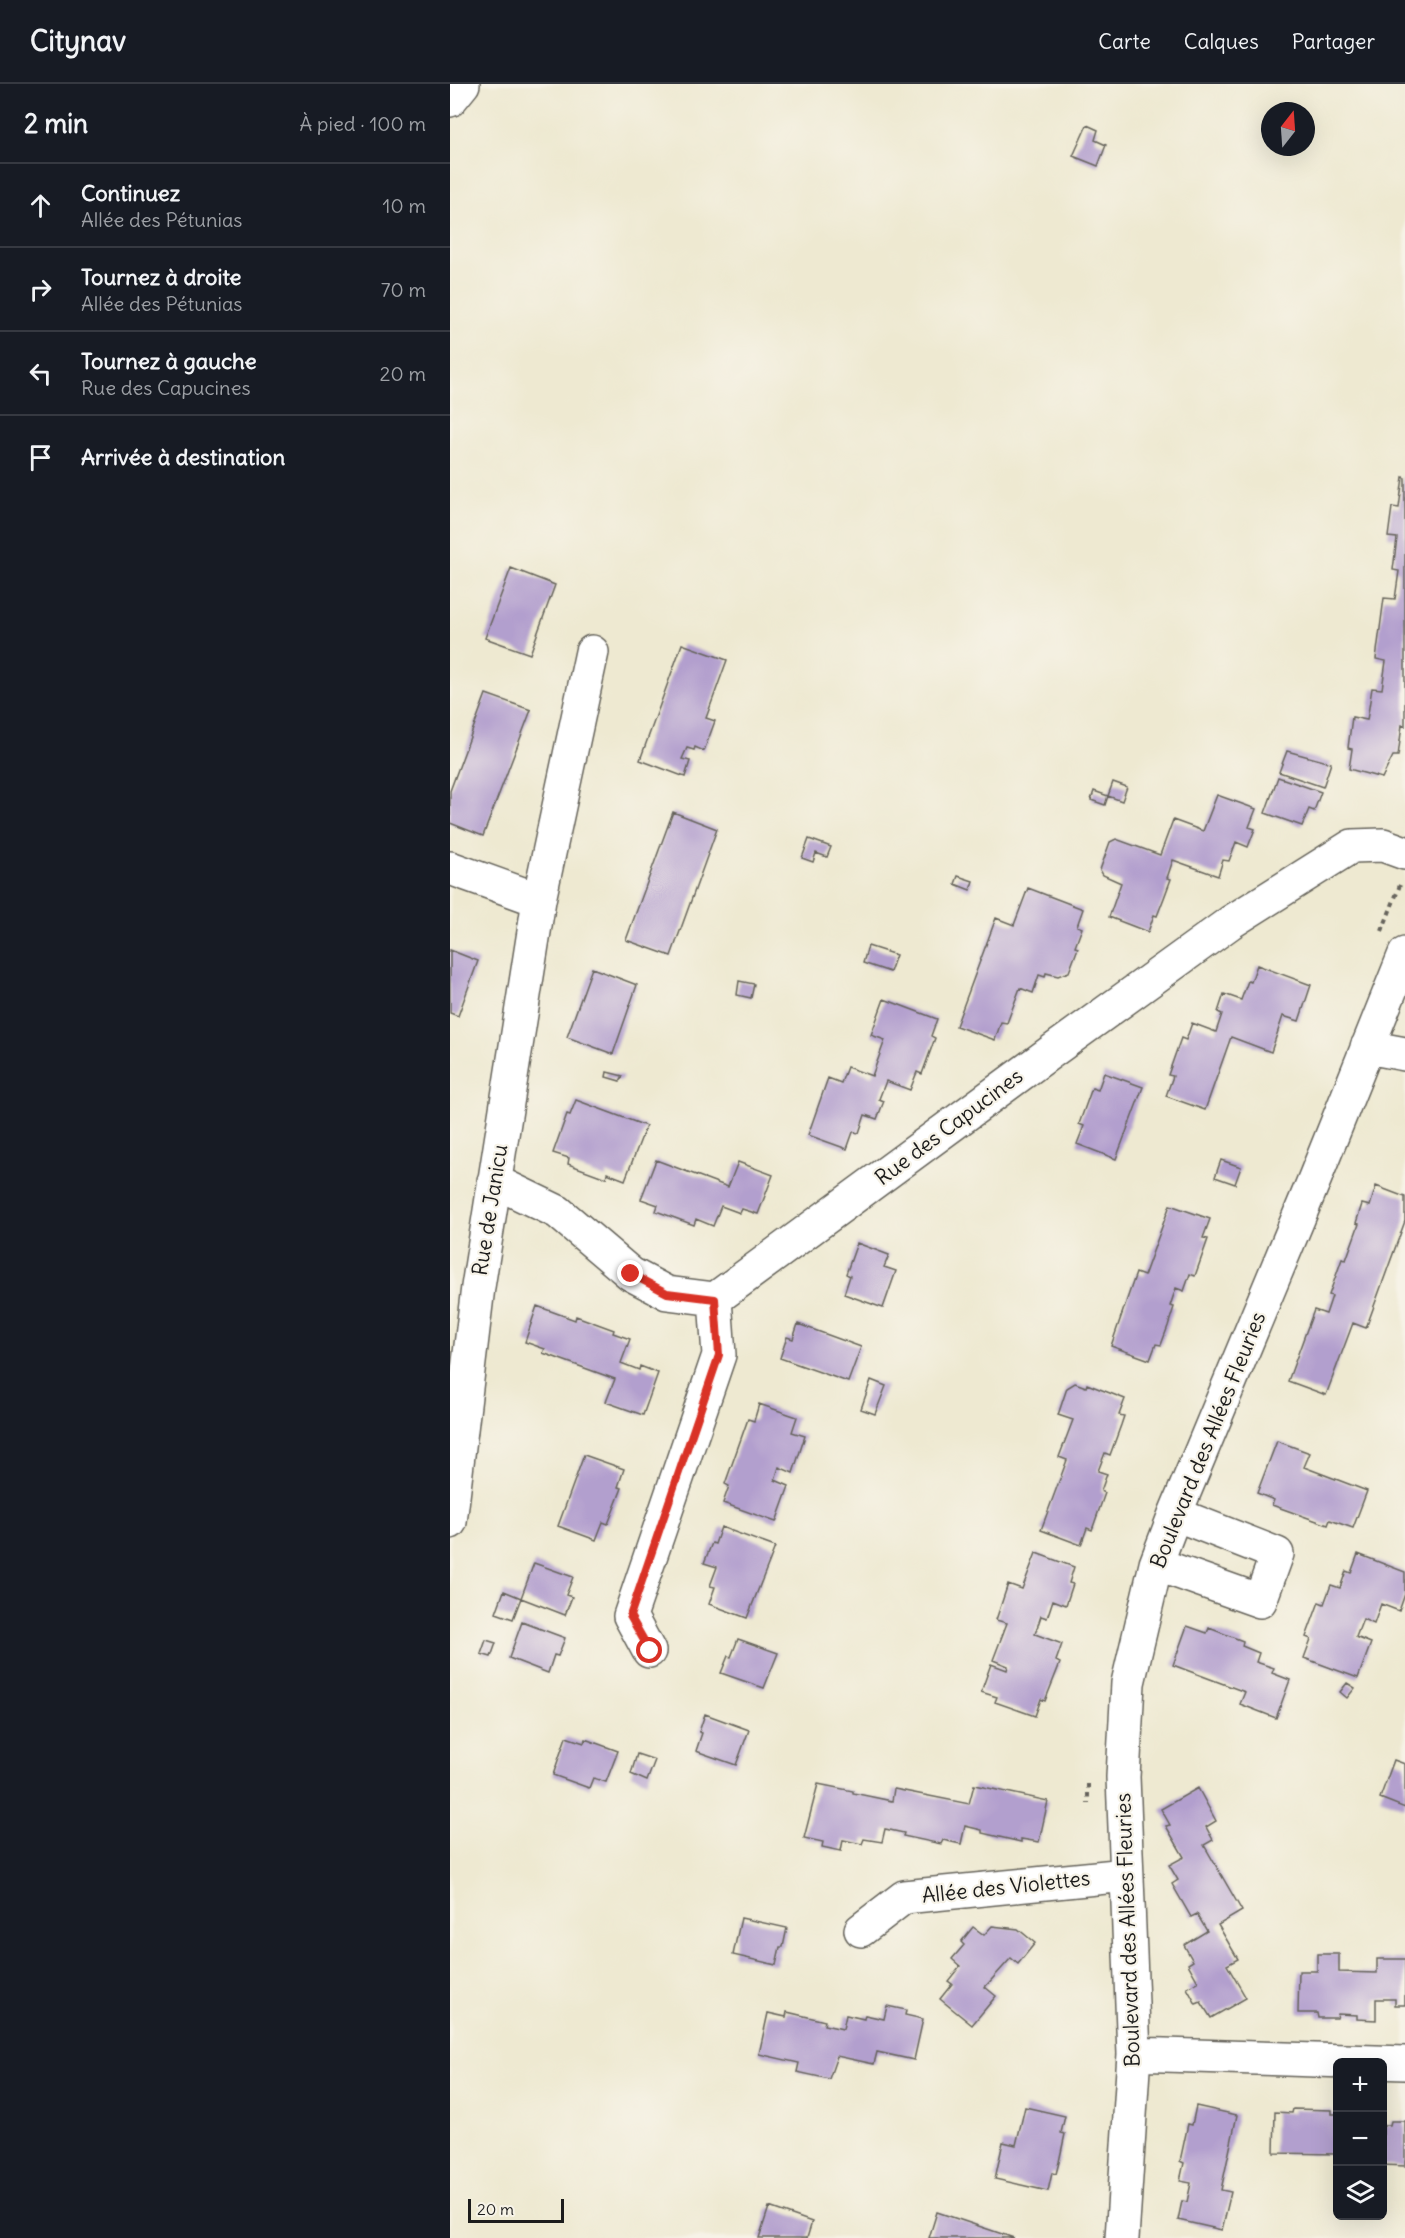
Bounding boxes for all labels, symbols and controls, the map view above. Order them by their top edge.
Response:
text: Citynav [30,23,126,59]
text: Carte [1098,28,1151,55]
text: Calques [1184,28,1259,55]
text: Partager [1292,28,1375,55]
north arrow [1261,102,1315,156]
text: 2 min [24,107,88,140]
text: À pied · 100 m [299,111,426,136]
text: Continuez [81,179,180,207]
icon: ahead [24,189,57,222]
text: 10 m [383,193,426,218]
text: Allée des Pétunias [81,207,242,232]
text: Tournez à droite [81,263,241,291]
icon: right [24,273,57,306]
text: 70 m [381,277,426,302]
text: Allée des Pétunias [81,291,242,316]
text: Tournez à gauche [81,347,257,375]
icon: left [24,357,57,390]
text: 20 m [380,361,426,386]
text: Rue des Capucines [81,375,251,400]
icon: arrive [24,441,57,474]
text: Arrivée à destination [81,443,285,471]
street label: Rue des Capucines [869,1062,1028,1191]
street label: Rue de Janicu [466,1142,513,1278]
route end [617,1260,643,1286]
street label: Boulevard des Allées Fleuries [1144,1308,1271,1572]
route start [636,1637,662,1663]
street label: Boulevard des Allées Fleuries [1109,1793,1146,2067]
street label: Allée des Violettes [920,1864,1091,1909]
map controls [1333,2058,1387,2220]
button: + [1333,2058,1387,2112]
button: − [1333,2112,1387,2166]
button: layers [1333,2166,1387,2220]
scale bar [468,2196,564,2224]
text: 20 m [477,2199,514,2219]

